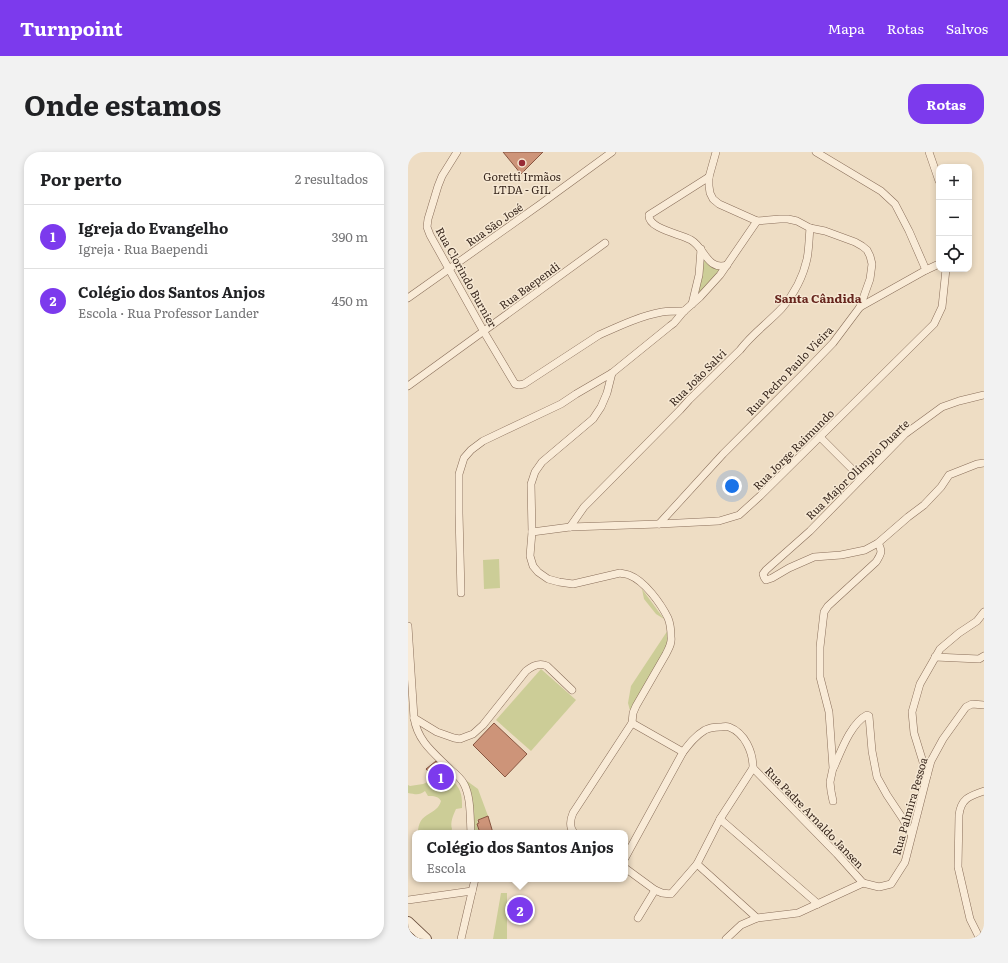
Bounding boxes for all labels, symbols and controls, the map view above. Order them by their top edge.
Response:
text: Turnpoint [20,14,123,42]
text: Mapa [827,18,865,38]
text: Rotas [887,18,924,38]
text: Salvos [946,18,988,38]
text: Onde estamos [24,83,221,125]
button: Rotas [908,84,984,124]
marker: Goretti Irmãos LTDA - GIL [517,158,527,168]
map controls [936,164,972,272]
button: + [936,164,972,200]
text: Por perto [40,166,122,191]
place label: Goretti Irmãos LTDA - GIL [483,168,561,197]
text: 2 resultados [295,169,368,188]
street label: Rua São José [462,198,526,250]
button: − [936,200,972,236]
text: Igreja do Evangelho [78,216,228,239]
street label: Rua Clorindo Burnier [433,224,502,331]
text: 1 [50,227,56,246]
text: 390 m [331,227,368,246]
button: locate [936,236,972,272]
text: Igreja · Rua Baependi [78,239,208,258]
street label: Rua Baependi [495,257,563,312]
text: Colégio dos Santos Anjos [78,280,265,303]
district label: Santa Cândida [774,289,862,307]
text: 2 [50,291,56,310]
text: 450 m [332,291,368,310]
text: Escola · Rua Professor Lander [78,303,259,322]
street label: Rua Pedro Paulo Vieira [742,322,836,418]
street label: Rua João Salvi [665,345,729,409]
street label: Rua Jorge Raimundo [749,405,837,493]
street label: Rua Major Olímpio Duarte [802,415,912,523]
your location [722,476,742,496]
street label: Rua Palmira Pessoa [887,755,931,857]
pin: 1 [428,762,454,792]
street label: Rua Padre Arnaldo Jansen [762,762,868,872]
popup [412,830,628,882]
text: Colégio dos Santos Anjos [427,835,613,858]
text: Escola [427,858,466,877]
pin: 2 [507,895,533,925]

